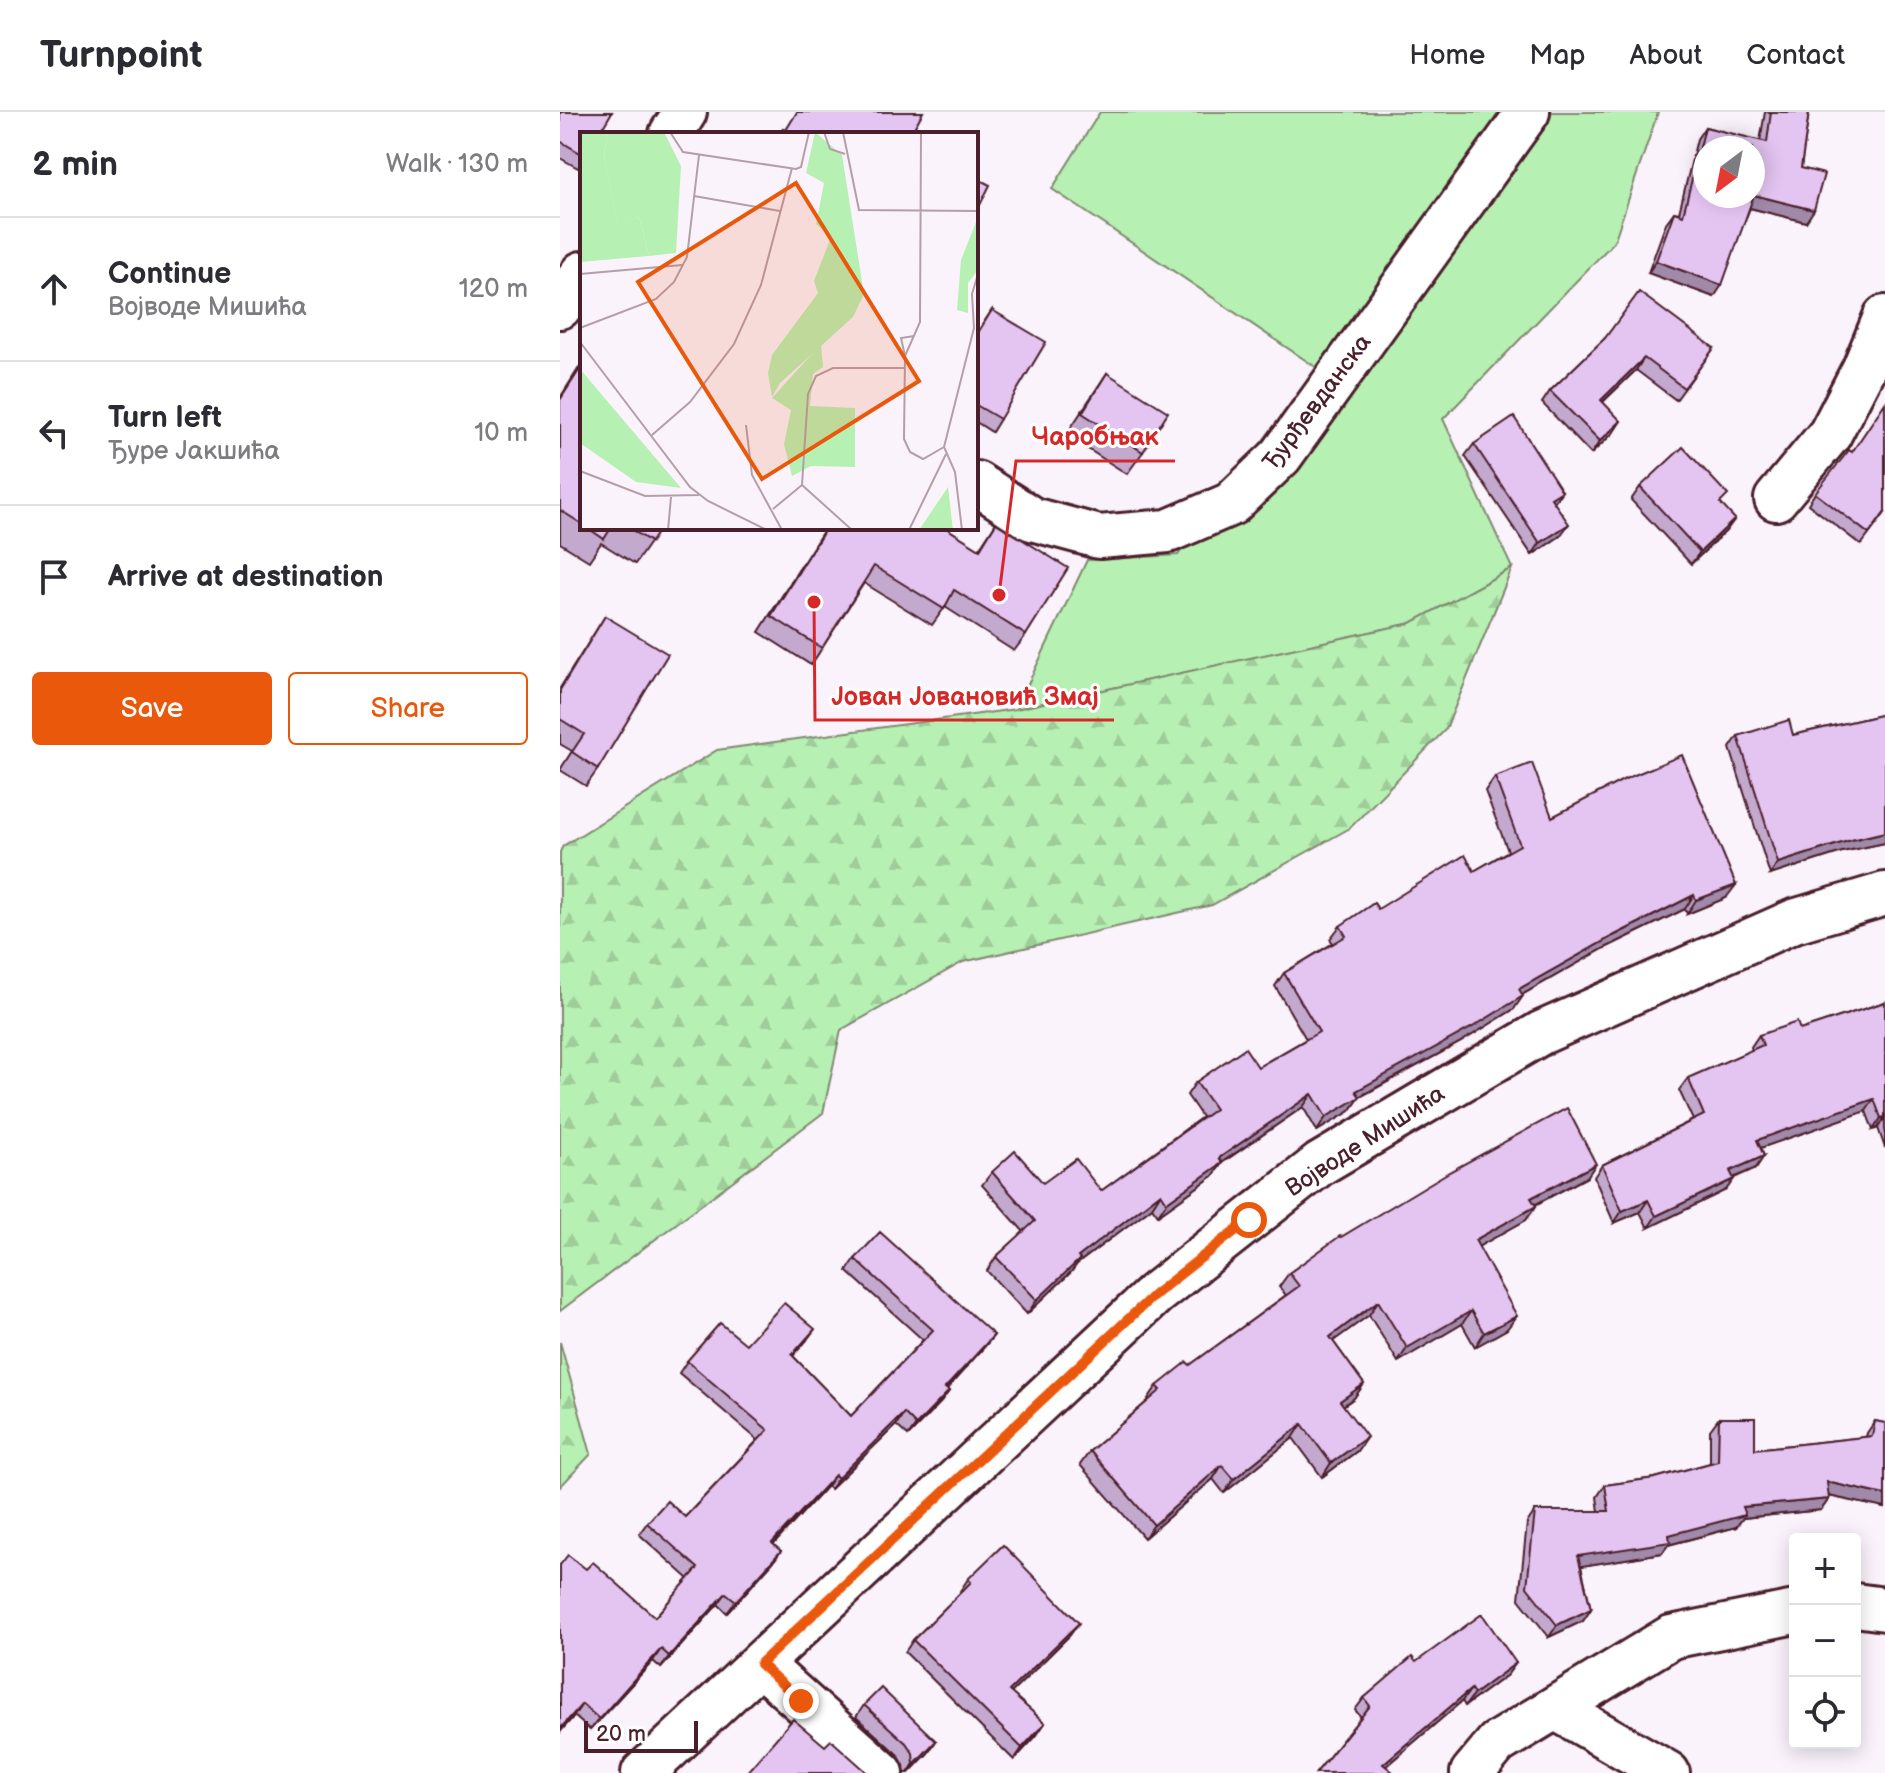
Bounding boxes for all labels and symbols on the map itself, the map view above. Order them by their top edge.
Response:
inset map [580,132,978,530]
north arrow [1693,136,1765,208]
street label: Ђурђевданска [1257,329,1377,475]
callout: Чаробњак [1016,411,1175,461]
text: Чаробњак [1031,422,1160,453]
callout: Јован Јовановић Змај [815,670,1114,720]
text: Јован Јовановић Змај [831,682,1099,713]
street label: Војводе Мишића [1280,1079,1450,1203]
route start [1231,1202,1267,1238]
route end [783,1683,819,1719]
scale bar [584,1717,698,1753]

